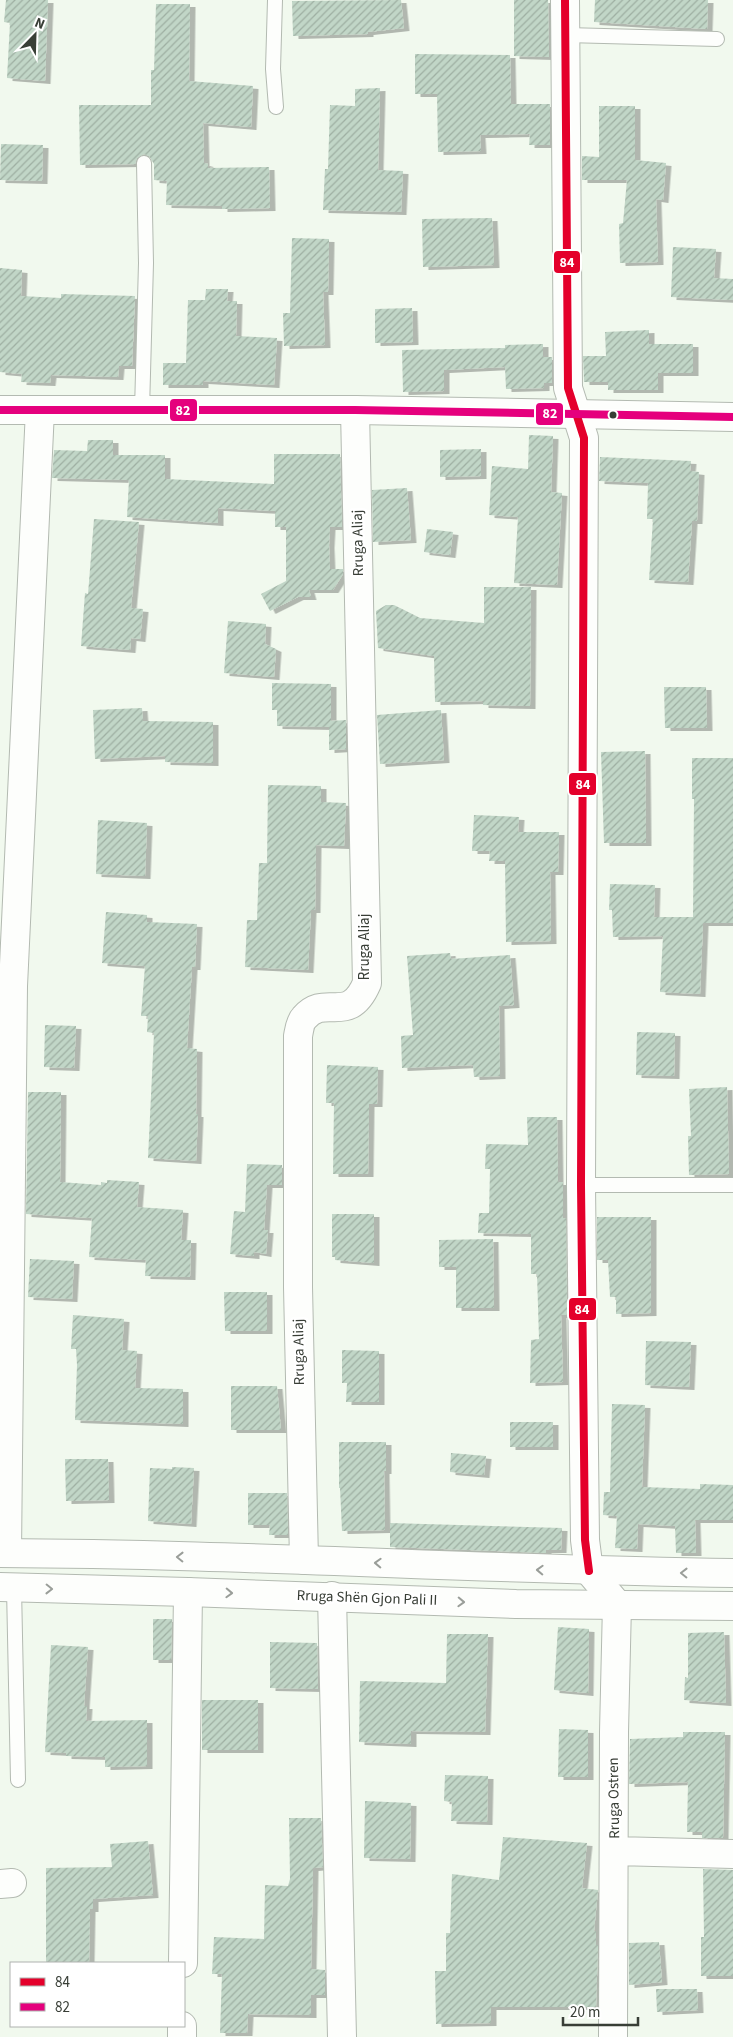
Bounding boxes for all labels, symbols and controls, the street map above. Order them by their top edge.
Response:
north arrow [10,10,60,60]
text: N [31,13,48,35]
line badge: 84 [553,250,581,274]
text: 84 [560,253,575,273]
line badge: 82 [169,398,198,422]
text: 82 [176,401,190,421]
line badge: 82 [535,402,564,426]
text: 82 [543,404,557,424]
unlabelled marker [608,410,618,420]
street label: Rruga Aliaj [347,509,369,577]
line badge: 84 [568,772,597,796]
text: 84 [576,775,591,795]
street label: Rruga Aliaj [354,914,375,980]
line badge: 84 [568,1297,597,1321]
text: 84 [575,1300,590,1320]
street label: Rruga Aliaj [288,1318,310,1386]
one-way arrow [176,1552,184,1562]
one-way arrow [373,1558,381,1568]
one-way arrow [536,1564,544,1575]
one-way arrow [680,1568,688,1578]
one-way arrow [45,1583,53,1594]
street label: Rruga Shën Gjon Pali II [296,1585,438,1611]
one-way arrow [225,1588,233,1598]
one-way arrow [457,1596,465,1607]
street label: Rruga Ostren [603,1757,625,1839]
legend [10,1962,185,2027]
text: 84 [55,1972,70,1993]
scale bar [563,1994,638,2026]
text: 82 [55,1997,70,2018]
text: 20 m [570,2002,600,2023]

